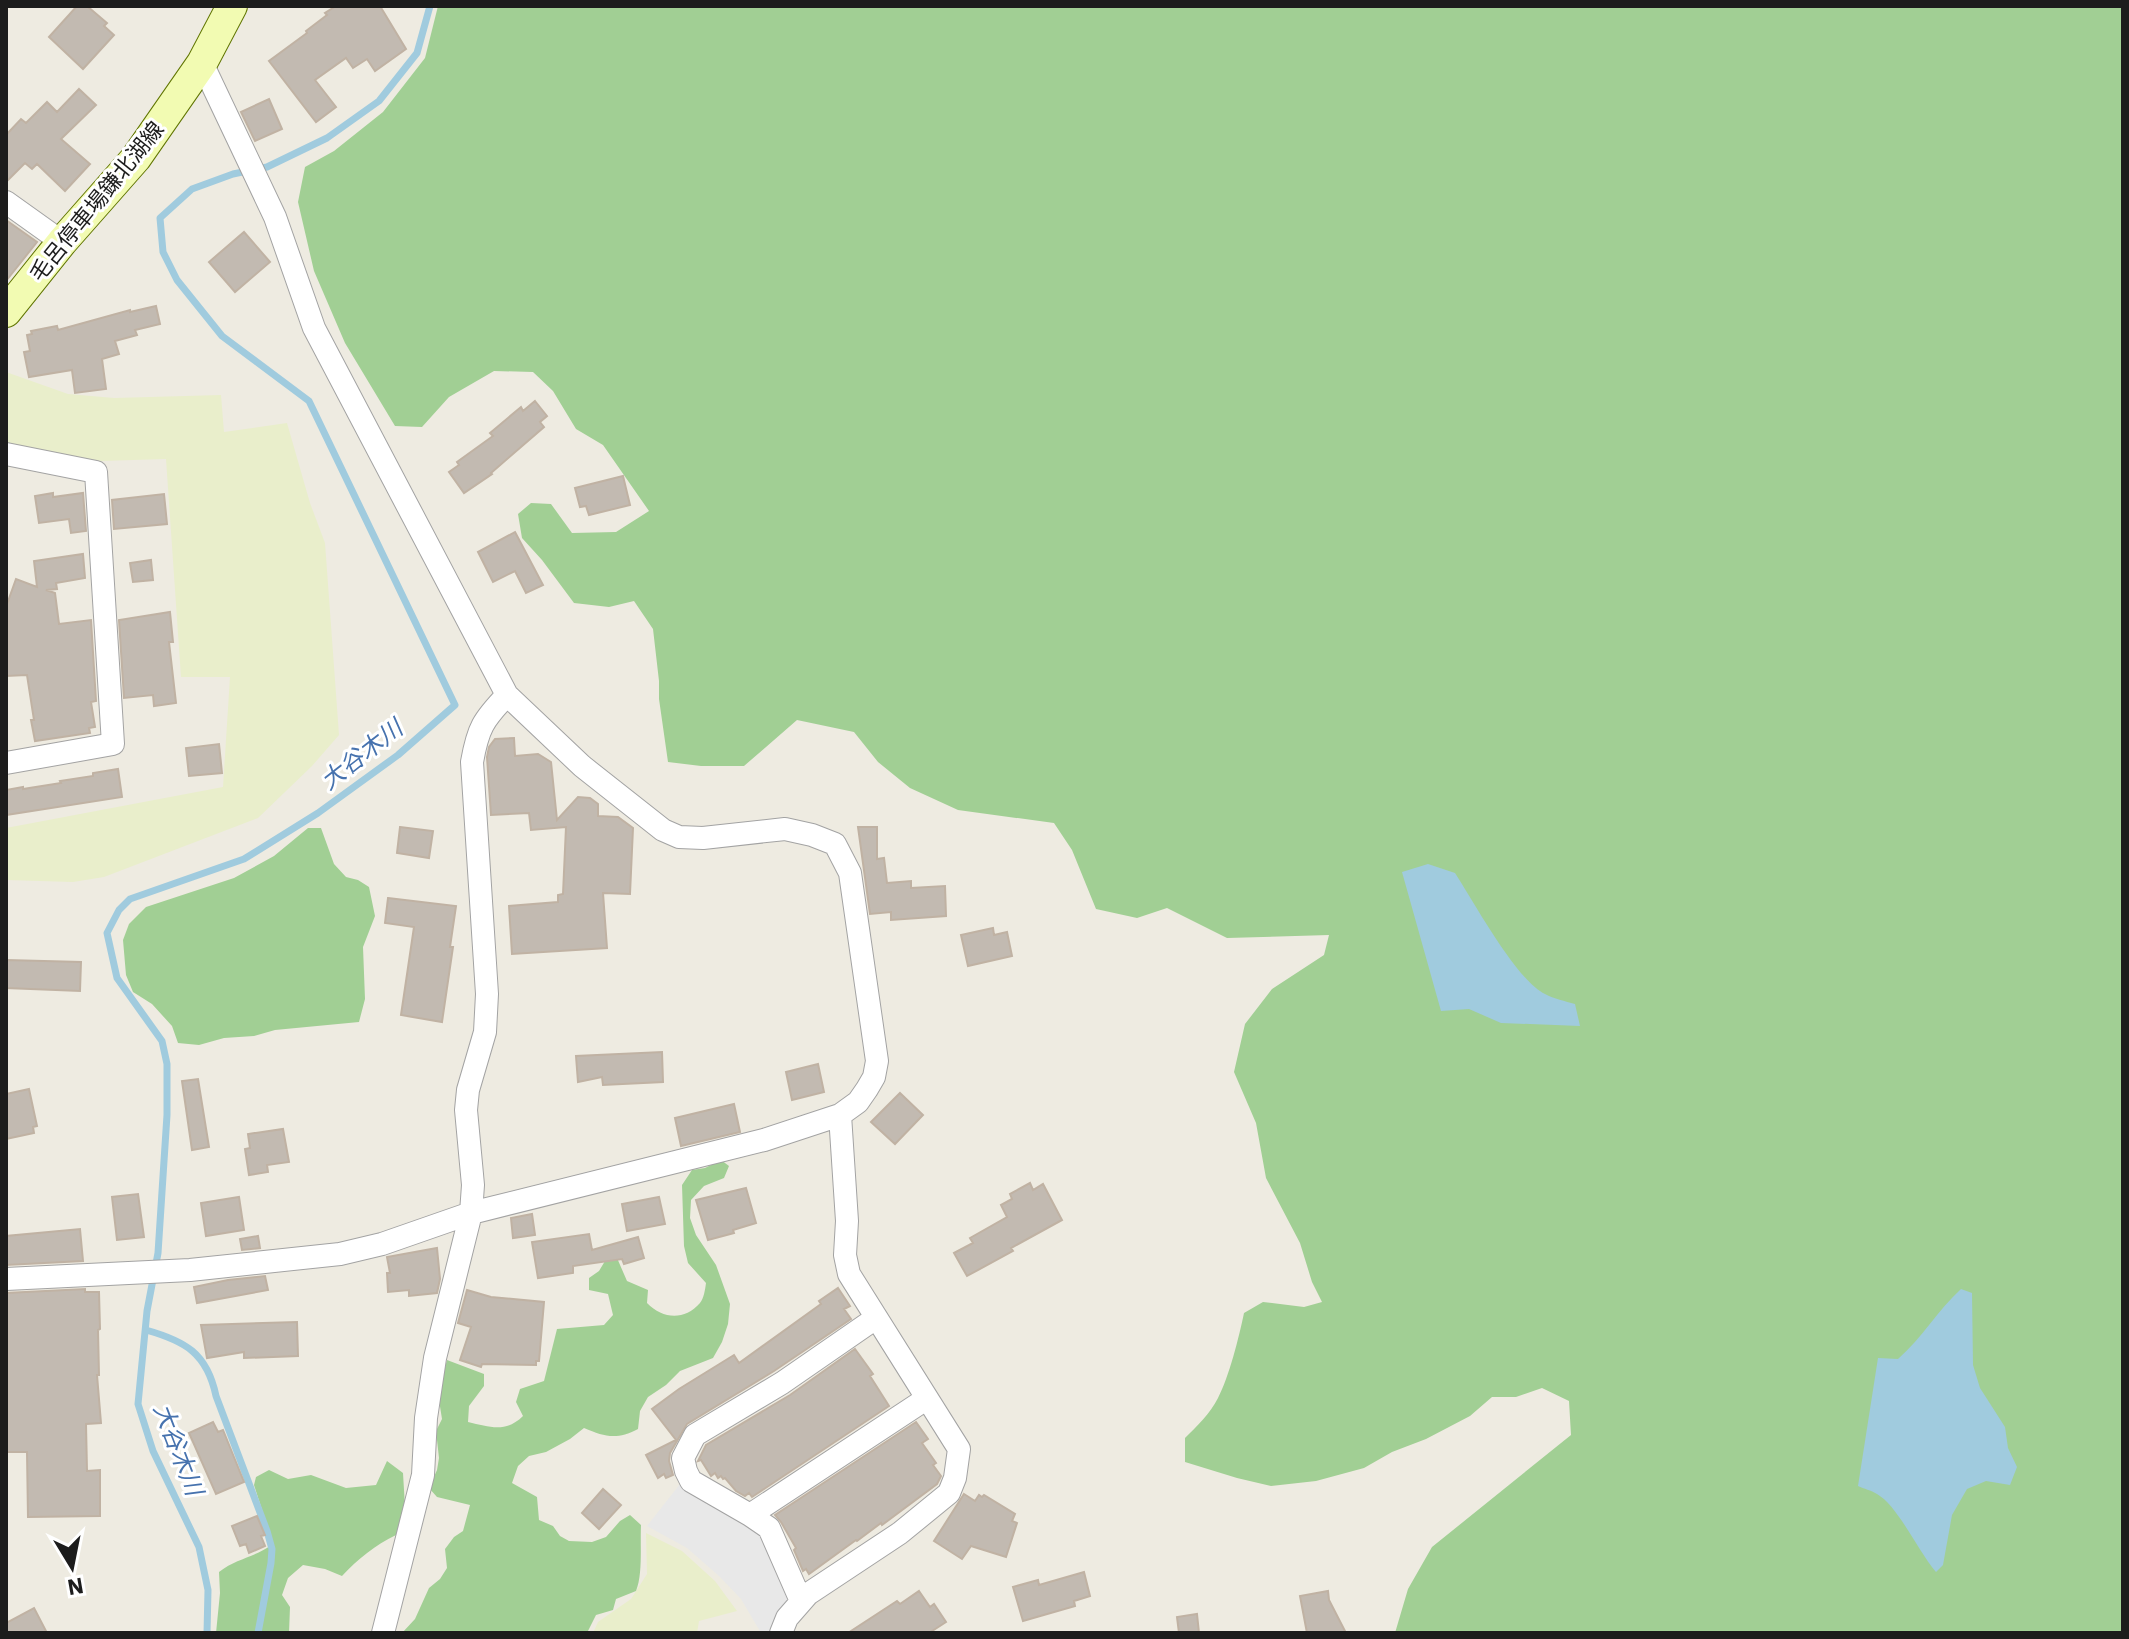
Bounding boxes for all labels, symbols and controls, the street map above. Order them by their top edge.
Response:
street label: 毛呂停車場鎌北湖線 [22,115,170,287]
water label: 大谷木川 [313,710,411,796]
water label: 大谷木川 [147,1398,212,1502]
north arrow [32,1527,112,1607]
text: N [65,1572,86,1603]

